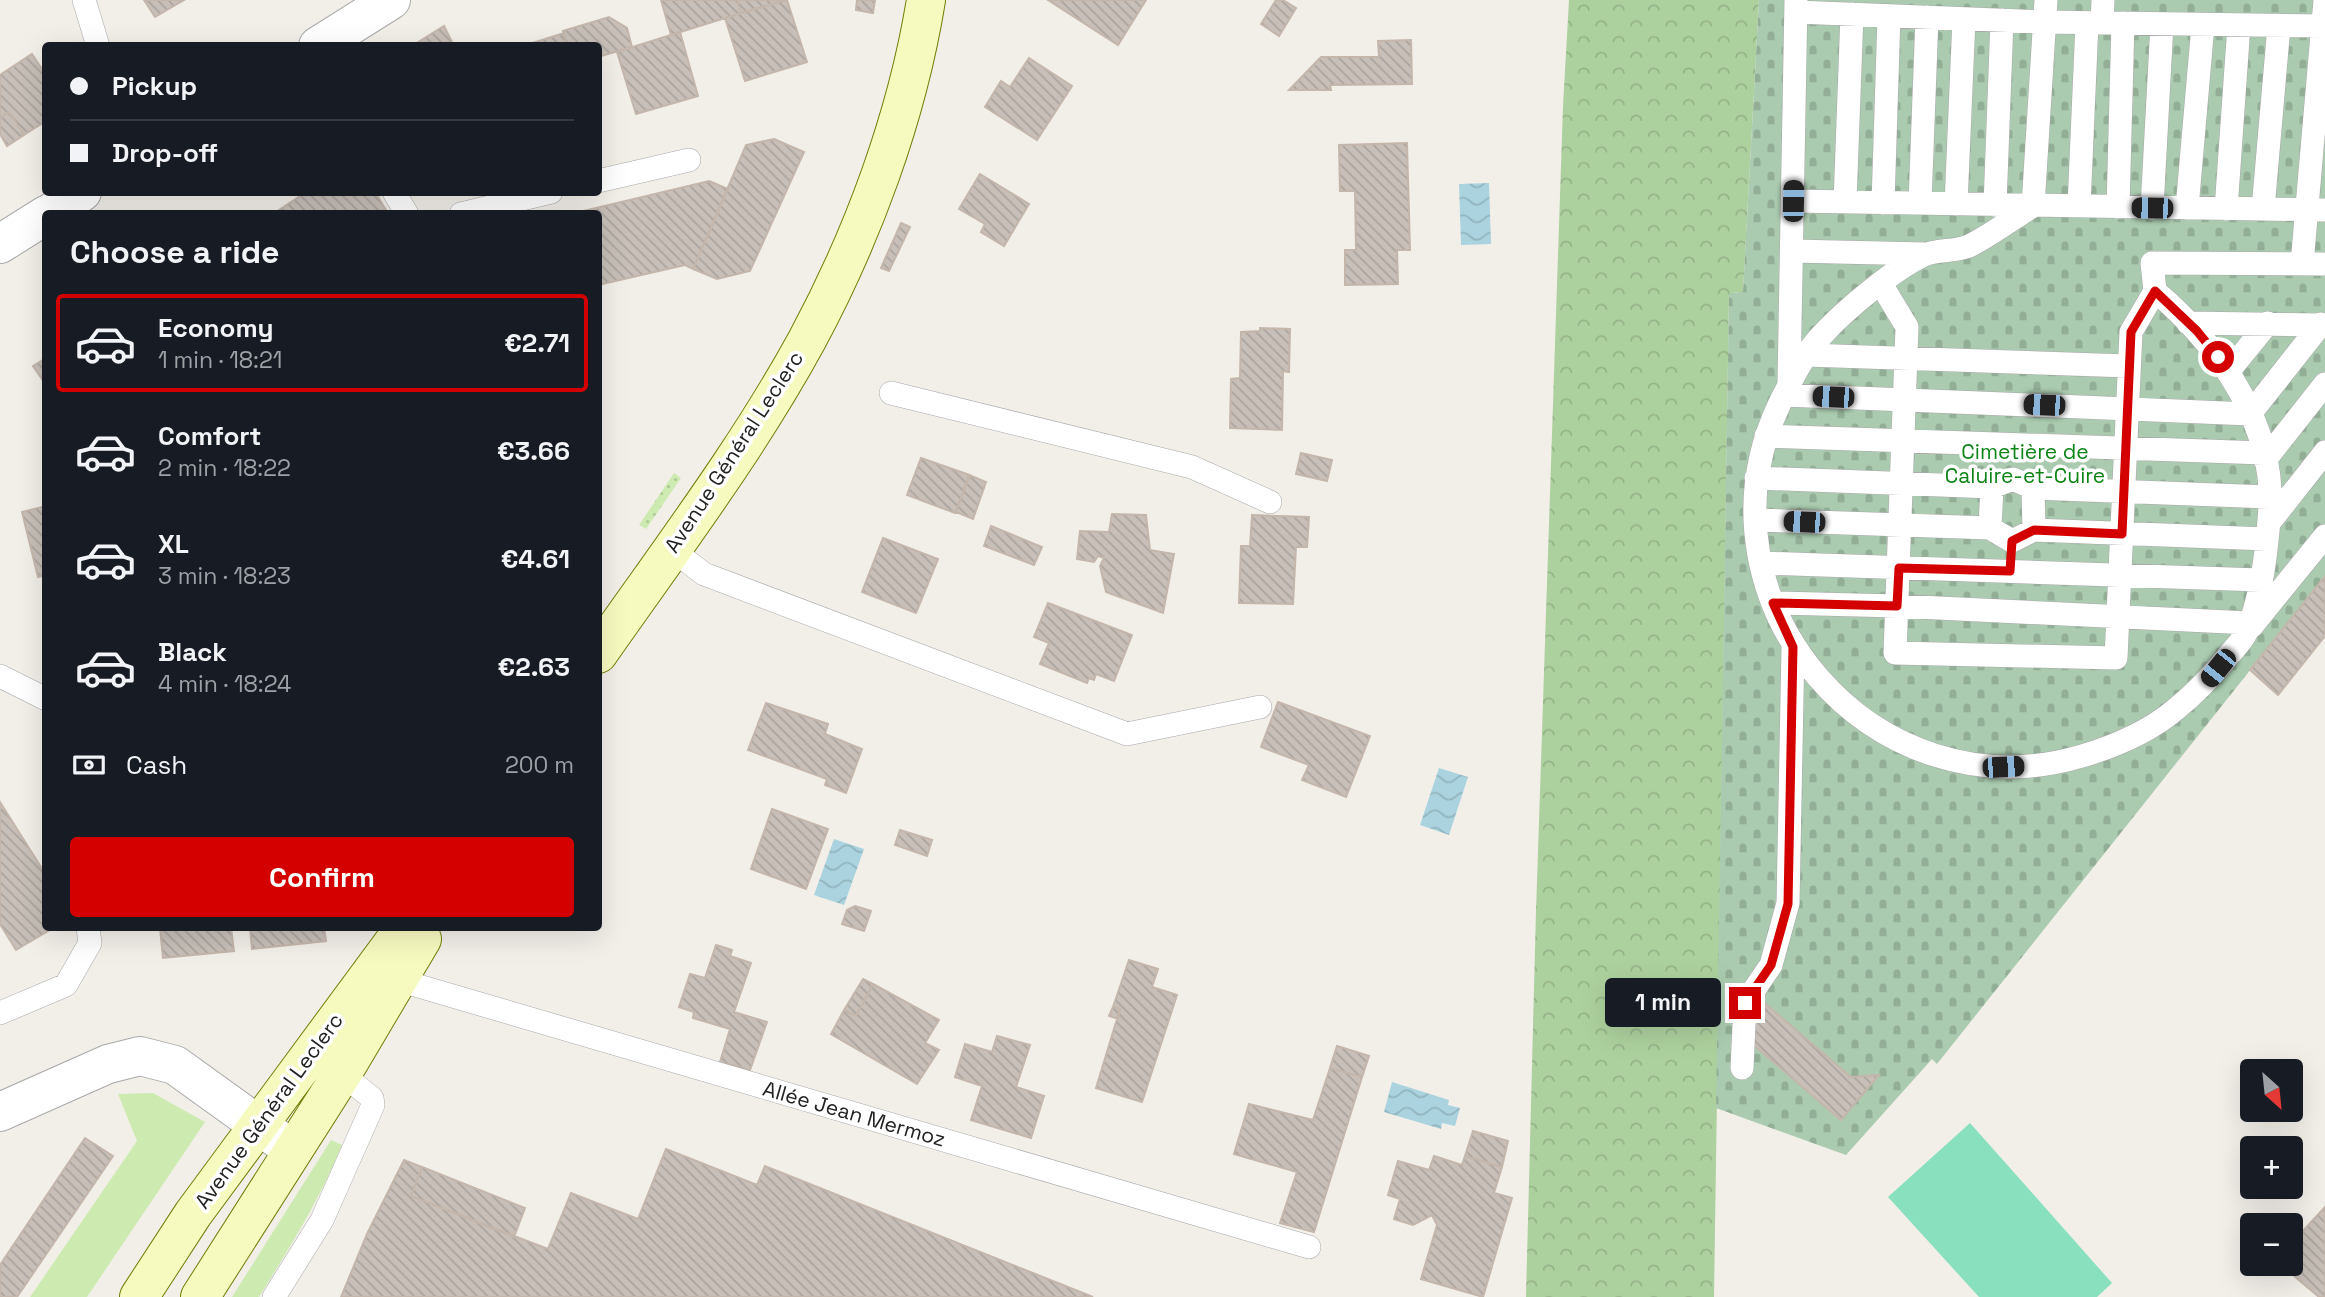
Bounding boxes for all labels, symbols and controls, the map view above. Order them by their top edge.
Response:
text: Pickup [112,69,197,103]
text: Drop-off [112,136,218,170]
car [1783,180,1804,222]
car [2131,197,2174,219]
text: Choose a ride [70,232,280,272]
text: Economy [158,311,274,345]
icon: car [74,312,137,375]
text: €2.71 [504,326,570,360]
route start [2202,341,2234,373]
text: 1 min · 18:21 [158,345,282,375]
street label: Avenue Général Leclerc [658,346,809,558]
car [1812,386,1855,408]
car [2023,394,2066,416]
text: Comfort [158,419,261,453]
icon: car [74,420,137,483]
text: €3.66 [497,434,570,468]
park label: Cimetière de Caluire-et-Cuire [1945,438,2105,489]
text: 2 min · 18:22 [158,453,291,483]
car [1783,511,1826,533]
text: XL [158,527,189,561]
icon: car [74,528,137,591]
text: €4.61 [501,542,570,576]
text: 3 min · 18:23 [158,561,291,591]
text: Black [158,635,227,669]
icon: car [74,636,137,699]
car [2197,645,2240,691]
text: €2.63 [498,650,570,684]
text: 4 min · 18:24 [158,669,291,699]
icon: cash [70,746,108,784]
text: Cash [126,748,187,782]
text: 200 m [505,750,574,780]
car [1982,755,2025,779]
button: Confirm [70,837,574,917]
callout: 1 min [1605,978,1720,1028]
text: 1 min [1635,987,1691,1017]
route end [1729,987,1761,1019]
street label: Avenue Général Leclerc [188,1008,349,1214]
north arrow [2240,1059,2303,1122]
map controls [2240,1059,2303,1276]
street label: Allée Jean Mermoz [760,1075,949,1152]
button: + [2240,1136,2303,1199]
button: − [2240,1213,2303,1276]

